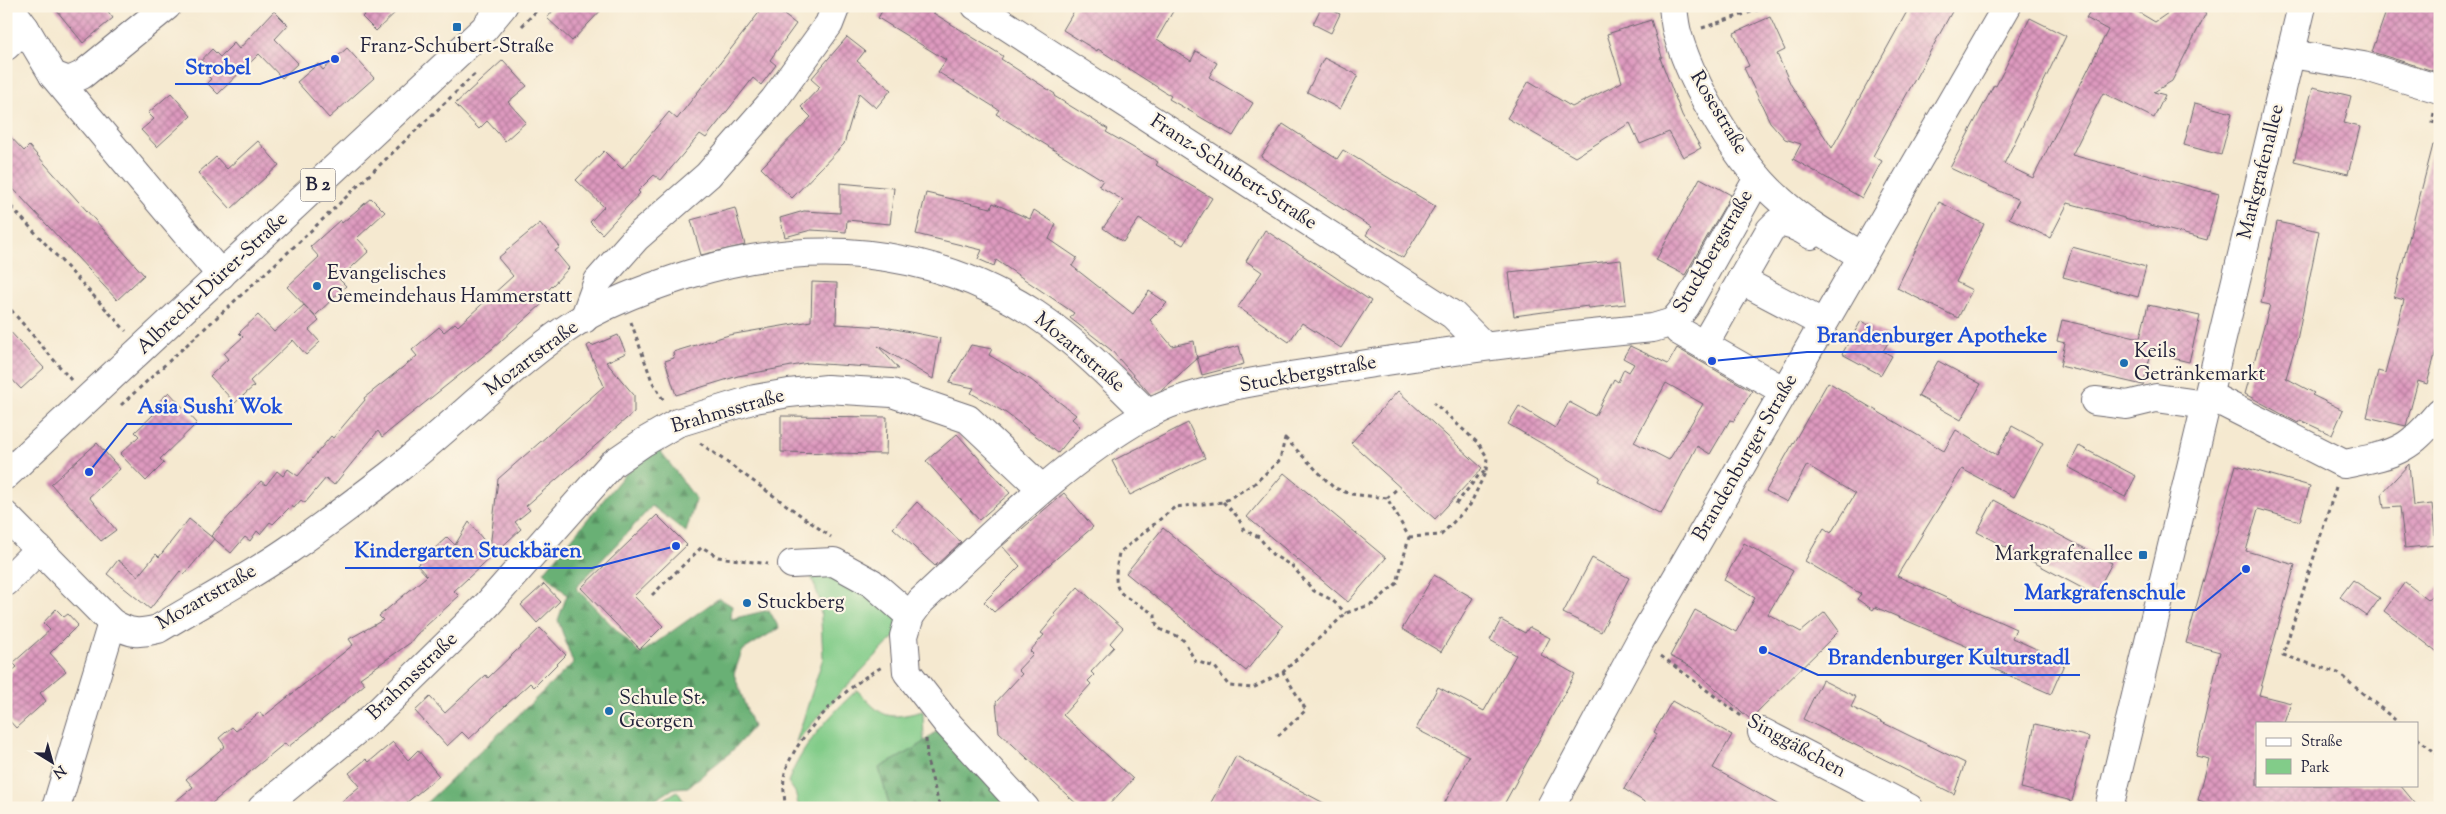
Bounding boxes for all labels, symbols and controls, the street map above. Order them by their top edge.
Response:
marker: Franz-Schubert-Straße [451,21,463,33]
place label: Franz-Schubert-Straße [360,33,554,62]
callout: Strobel [175,48,260,84]
text: Strobel [185,54,251,84]
street label: Rosestraße [1682,66,1754,160]
street label: Markgrafenallee [2231,101,2293,243]
street label: Franz-Schubert-Straße [1144,108,1322,238]
road number: B 2 [300,168,336,202]
street label: Stuckbergstraße [1667,185,1761,319]
street label: Albrecht-Dürer-Straße [131,206,295,362]
place label: Evangelisches Gemeindehaus Hammerstatt [327,260,573,312]
marker: Evangelisches Gemeindehaus Hammerstatt [311,280,323,292]
street label: Mozartstraße [1027,306,1131,400]
street label: Mozartstraße [479,314,585,404]
callout: Brandenburger Apotheke [1807,316,2057,352]
text: Brandenburger Apotheke [1817,322,2047,352]
place label: Keils Getränkemarkt [2134,338,2265,390]
street label: Stuckbergstraße [1237,349,1379,401]
marker: Keils Getränkemarkt [2118,357,2130,369]
street label: Brandenburger Straße [1686,369,1806,547]
street label: Brahmsstraße [668,382,788,442]
callout: Asia Sushi Wok [127,388,292,424]
text: Asia Sushi Wok [137,393,283,423]
callout: Kindergarten Stuckbären [345,532,592,568]
text: Kindergarten Stuckbären [354,537,582,567]
place label: Markgrafenallee [1995,541,2133,570]
marker: Markgrafenallee [2137,549,2149,561]
street label: Mozartstraße [152,558,262,638]
callout: Markgrafenschule [2014,574,2196,610]
text: Markgrafenschule [2024,579,2186,609]
place label: Stuckberg [757,589,845,618]
marker: Stuckberg [741,597,753,609]
street label: Brahmsstraße [361,626,465,728]
callout: Brandenburger Kulturstadl [1818,639,2080,675]
text: Brandenburger Kulturstadl [1828,644,2070,674]
place label: Schule St. Georgen [619,685,706,737]
marker: Schule St. Georgen [603,705,615,717]
street label: Singgäßchen [1741,708,1851,786]
legend [2256,722,2418,786]
text: Straße [2301,732,2343,753]
north arrow [28,736,78,786]
text: Park [2301,758,2330,779]
text: N [48,759,69,782]

